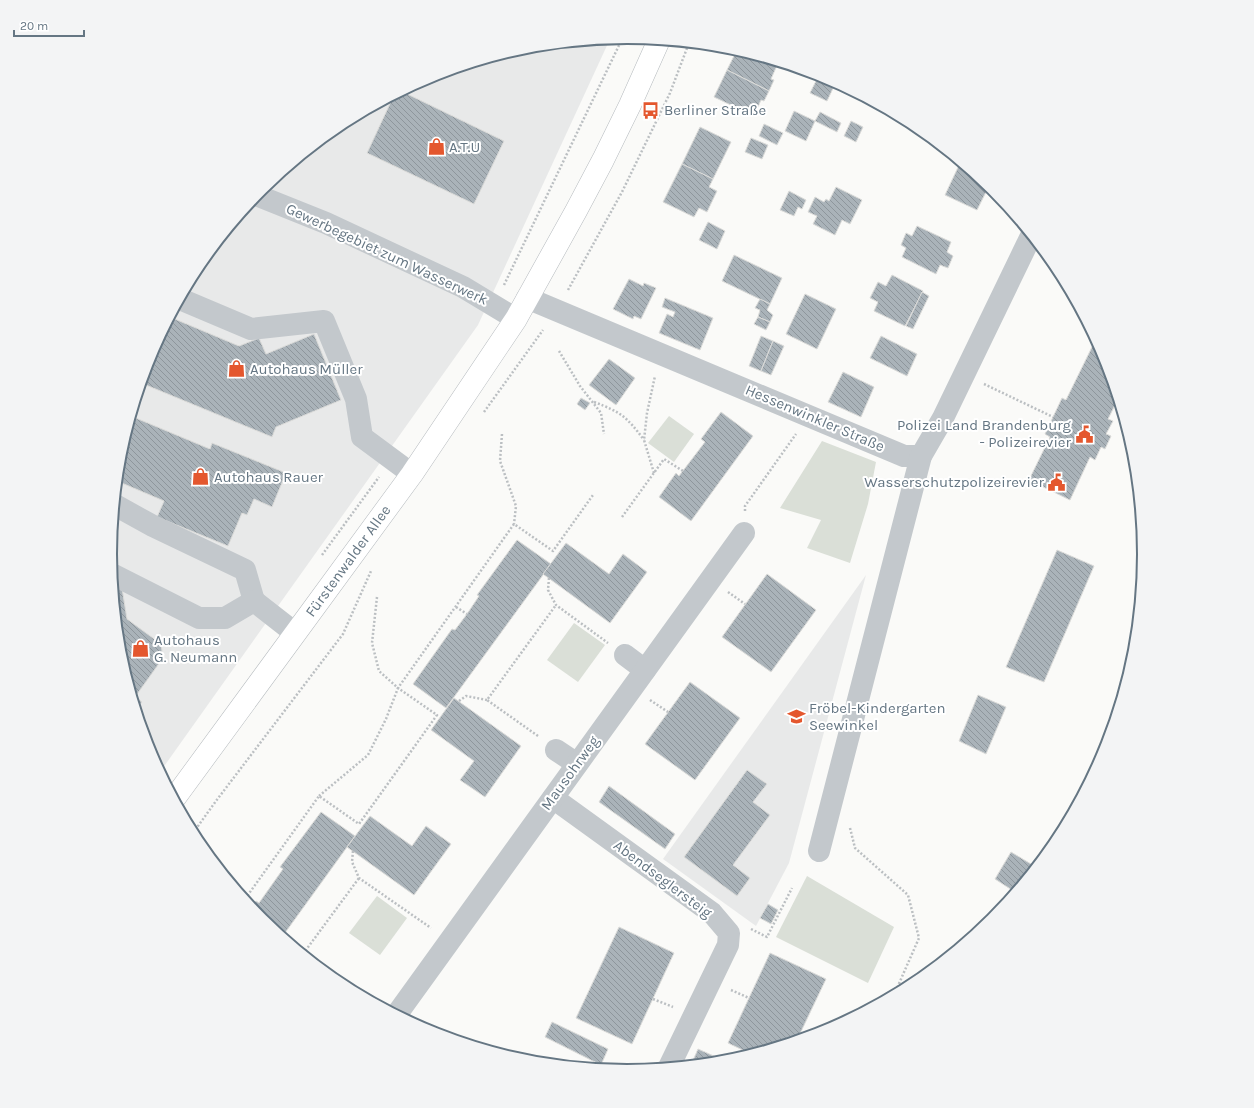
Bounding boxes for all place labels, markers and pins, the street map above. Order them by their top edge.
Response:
bus stop icon: Berliner Straße [641,100,661,120]
place label: Berliner Straße [664,101,766,119]
shop icon: A.T.U [426,137,446,157]
place label: A.T.U [449,138,480,156]
shop icon: Autohaus Müller [227,359,247,379]
place label: Autohaus Müller [250,360,363,378]
place label: Polizei Land Brandenburg - Polizeirevier [897,416,1072,451]
public building icon: Polizei Land Brandenburg - Polizeirevier [1074,424,1094,444]
shop icon: Autohaus Rauer [191,467,211,487]
place label: Autohaus Rauer [214,468,324,486]
public building icon: Wasserschutzpolizeirevier [1047,472,1067,492]
place label: Wasserschutzpolizeirevier [864,473,1045,491]
place label: Autohaus G. Neumann [154,631,237,666]
shop icon: Autohaus G. Neumann [131,639,151,659]
place label: Fröbel-Kindergarten Seewinkel [809,699,945,734]
school or university icon: Fröbel-Kindergarten Seewinkel [786,707,806,727]

